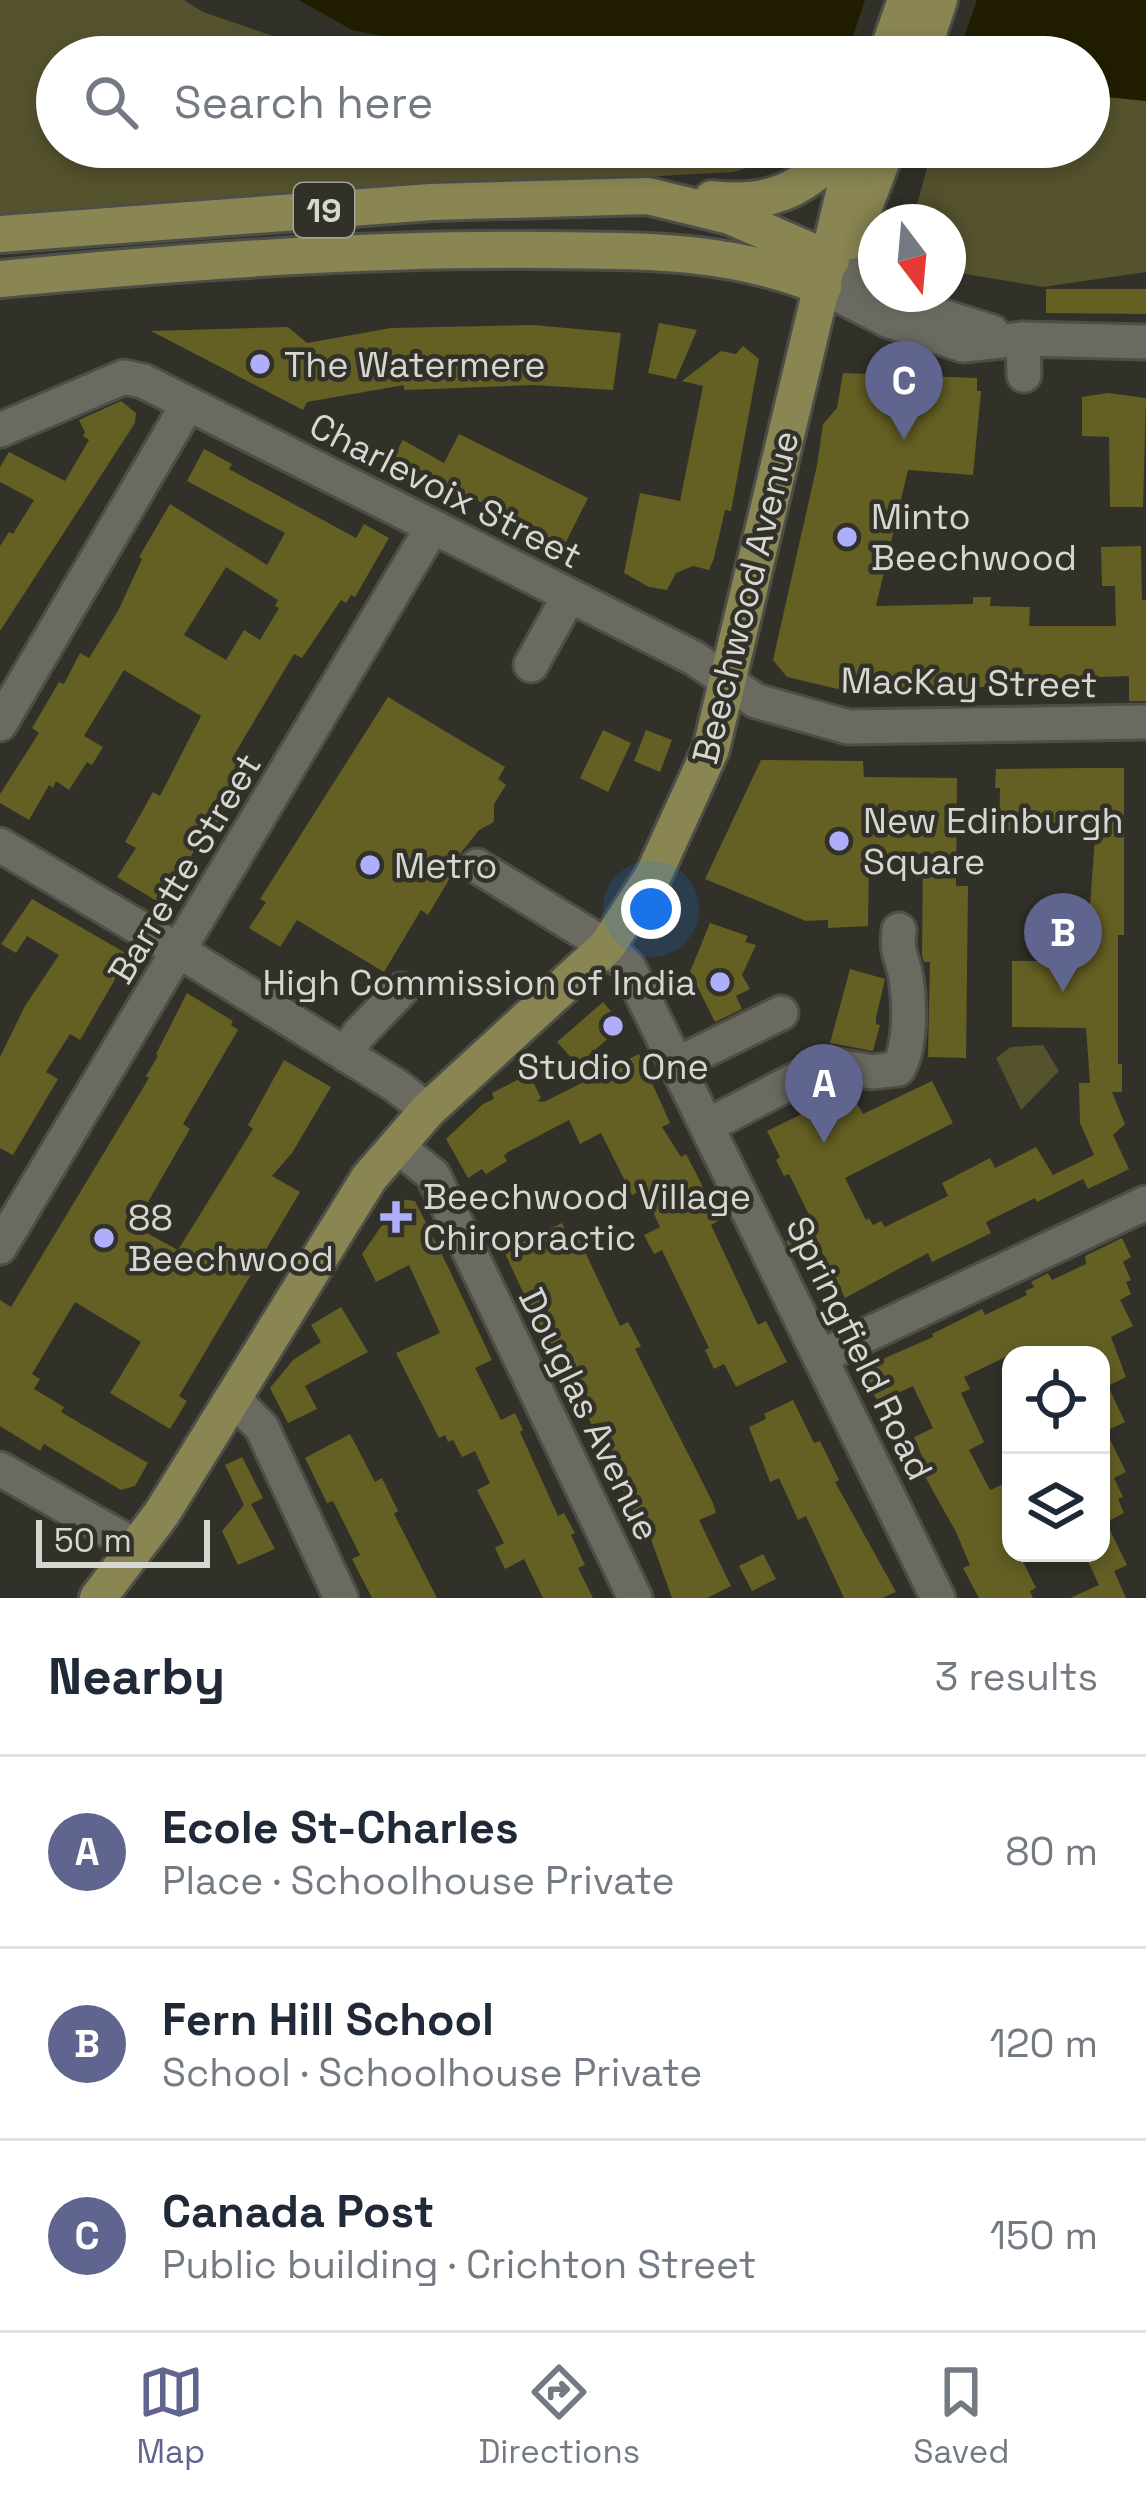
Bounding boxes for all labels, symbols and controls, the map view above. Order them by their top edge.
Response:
search box [36,36,1110,168]
icon: search [78,69,144,135]
text: Search here [174,74,433,131]
road number: 19 [294,183,354,237]
north arrow [858,204,966,312]
pin: C [865,341,943,440]
place label: The Watermere [284,342,546,388]
marker: The Watermere [247,351,273,377]
street label: Charlevoix Street [302,402,589,579]
street label: Beechwood Avenue [682,426,810,769]
place label: Minto Beechwood [871,494,1077,581]
marker: Minto Beechwood [834,524,860,550]
street label: MacKay Street [840,658,1098,708]
street label: Barrette Street [98,745,272,992]
place label: New Edinburgh Square [863,798,1124,885]
marker: New Edinburgh Square [826,828,852,854]
place label: Metro [394,843,497,889]
marker: Metro [357,852,383,878]
your location [621,879,681,939]
pin: B [1024,893,1102,992]
place label: High Commission of India [262,960,696,1006]
marker: High Commission of India [707,969,733,995]
marker: Studio One [600,1013,626,1039]
place label: Studio One [517,1044,709,1090]
pin: A [785,1044,863,1143]
place label: Beechwood Village Chiropractic [423,1174,751,1261]
place label: 88 Beechwood [128,1195,334,1282]
marker: Beechwood Village Chiropractic [380,1201,412,1233]
street label: Springfield Road [775,1209,943,1488]
marker: 88 Beechwood [91,1225,117,1251]
street label: Douglas Avenue [508,1281,670,1548]
map controls [1002,1346,1110,1562]
button: locate [1002,1346,1110,1454]
button: layers [1002,1454,1110,1562]
scale bar [36,1514,210,1567]
text: 50 m [54,1520,132,1562]
text: Nearby [48,1644,225,1709]
text: 3 results [935,1652,1098,1701]
text: Ecole St-Charles [162,1799,519,1856]
text: A [75,1827,99,1876]
text: 80 m [1005,1827,1098,1876]
text: Place · Schoolhouse Private [162,1856,675,1905]
text: Fern Hill School [162,1991,494,2048]
text: B [74,2019,100,2068]
text: 120 m [990,2019,1098,2068]
text: School · Schoolhouse Private [162,2048,702,2097]
text: Canada Post [162,2183,434,2240]
text: C [74,2211,100,2260]
text: 150 m [990,2211,1098,2260]
text: Public building · Crichton Street [162,2240,756,2289]
tab: Map [137,2359,205,2473]
tab: Directions [478,2359,640,2473]
tab: Saved [913,2359,1009,2473]

